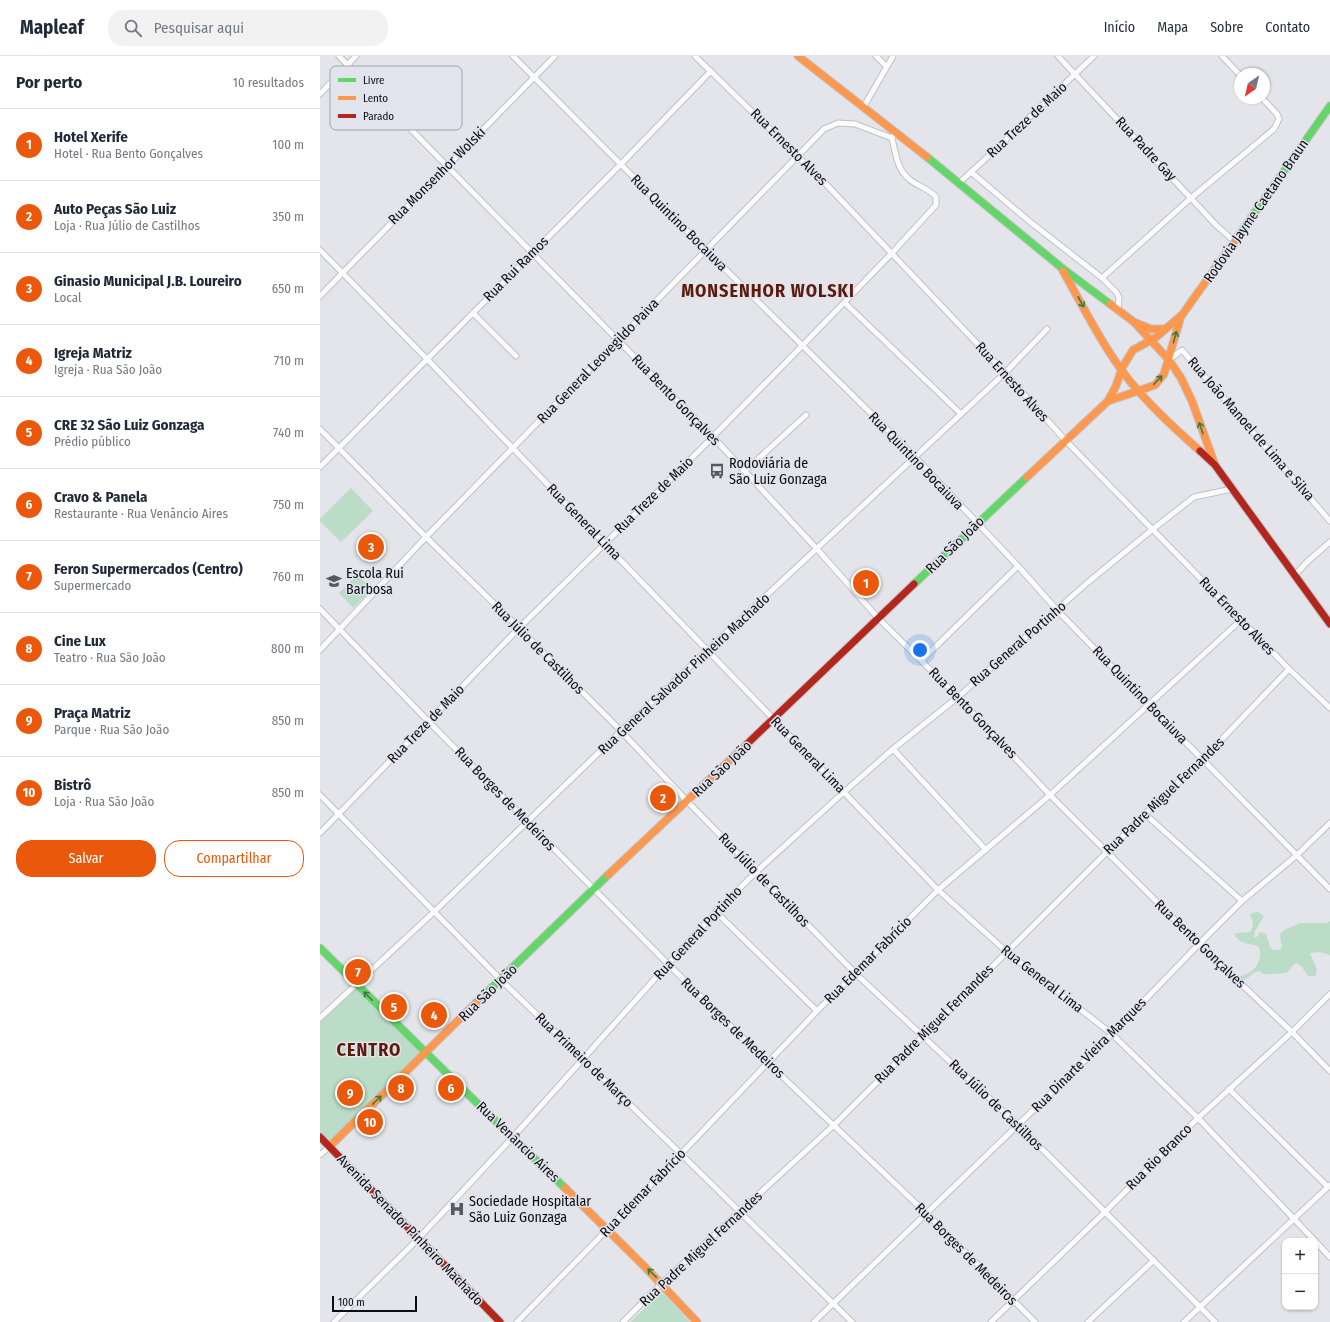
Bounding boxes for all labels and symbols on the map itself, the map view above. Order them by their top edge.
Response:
legend [330,66,462,130]
north arrow [1234,68,1270,104]
text: Livre [363,74,385,87]
street label: Rua Treze de Maio [983,78,1071,162]
text: Lento [363,92,388,105]
street label: Rua Ernesto Alves [747,105,831,189]
text: Parado [363,110,394,123]
street label: Rua Padre Gay [1112,113,1181,185]
street label: Rua Monsenhor Wolski [385,124,489,228]
street label: Rodovia Jayme Caetano Braun [1200,136,1312,286]
street label: Rua Quintino Bocaiuva [627,171,731,275]
street label: Rua Rui Ramos [480,233,552,305]
district label: MONSENHOR WOLSKI [681,280,855,302]
street label: Rua General Leovegildo Paiva [534,295,662,427]
one-way arrow [1077,296,1085,308]
one-way arrow [1171,331,1179,344]
street label: Rua Ernesto Alves [972,339,1052,425]
street label: Rua Bento Gonçalves [628,351,724,449]
street label: Rua João Manoel de Lima e Silva [1184,354,1318,504]
one-way arrow [1154,375,1163,385]
street label: Rua Quintino Bocaiuva [865,408,967,514]
one-way arrow [1197,423,1205,435]
street label: Rua Treze de Maio [611,453,697,537]
place label: Rodoviária de São Luiz Gonzaga [729,455,827,488]
bus stop icon: Rodoviária de São Luiz Gonzaga [708,462,726,480]
street label: Rua General Lima [543,480,625,564]
street label: Rua São João [922,513,988,577]
pin: 3 [358,532,384,562]
place label: Escola Rui Barbosa [346,565,404,598]
pin: 1 [853,568,879,598]
school or university icon: Escola Rui Barbosa [325,572,343,590]
street label: Rua Ernesto Alves [1196,574,1278,658]
street label: Rua General Salvador Pinheiro Machado [595,590,773,758]
street label: Rua Júlio de Castilhos [488,598,588,698]
street label: Rua General Portinho [966,598,1070,690]
your location [910,640,930,660]
street label: Rua Quintino Bocaiuva [1089,642,1191,748]
street label: Rua Bento Gonçalves [925,664,1021,762]
street label: Rua Treze de Maio [384,681,468,767]
street label: Rua General Lima [767,713,849,797]
street label: Rua Padre Miguel Fernandes [1100,734,1228,858]
street label: Rua São João [689,737,755,801]
street label: Rua Borges de Medeiros [451,744,559,854]
pin: 2 [650,783,676,813]
street label: Rua Júlio de Castilhos [715,829,813,931]
street label: Rua General Portinho [650,883,746,983]
street label: Rua Bento Gonçalves [1151,896,1249,992]
street label: Rua Edemar Fabrício [821,913,915,1007]
street label: Rua General Lima [997,942,1087,1017]
pin: 7 [345,957,371,987]
street label: Rua São João [455,961,521,1025]
street label: Rua Padre Miguel Fernandes [871,961,997,1087]
street label: Rua Borges de Medeiros [678,974,788,1082]
one-way arrow [364,991,373,1001]
pin: 5 [381,992,407,1022]
street label: Rua Dinarte Vieira Marques [1028,994,1150,1116]
pin: 4 [421,1000,447,1030]
street label: Rua Primeiro de Março [532,1009,636,1111]
district label: CENTRO [337,1039,401,1061]
street label: Rua Júlio de Castilhos [945,1056,1047,1154]
pin: 8 [388,1073,414,1103]
pin: 6 [438,1073,464,1103]
pin: 9 [337,1078,363,1108]
one-way arrow [372,1095,382,1105]
street label: Rua Venâncio Aires [473,1098,563,1186]
pin: 10 [357,1107,383,1137]
street label: Rua Rio Branco [1122,1120,1196,1194]
street label: Rua Edemar Fabrício [596,1145,690,1241]
street label: Avenida Senador Pinheiro Machado [333,1151,487,1309]
street label: Rua Padre Miguel Fernandes [636,1188,766,1310]
place label: Sociedade Hospitalar São Luiz Gonzaga [469,1193,591,1226]
street label: Rua Borges de Medeiros [911,1199,1021,1309]
hospital icon: Sociedade Hospitalar São Luiz Gonzaga [448,1200,466,1218]
one-way arrow [647,1268,657,1278]
scale bar [332,1294,417,1313]

